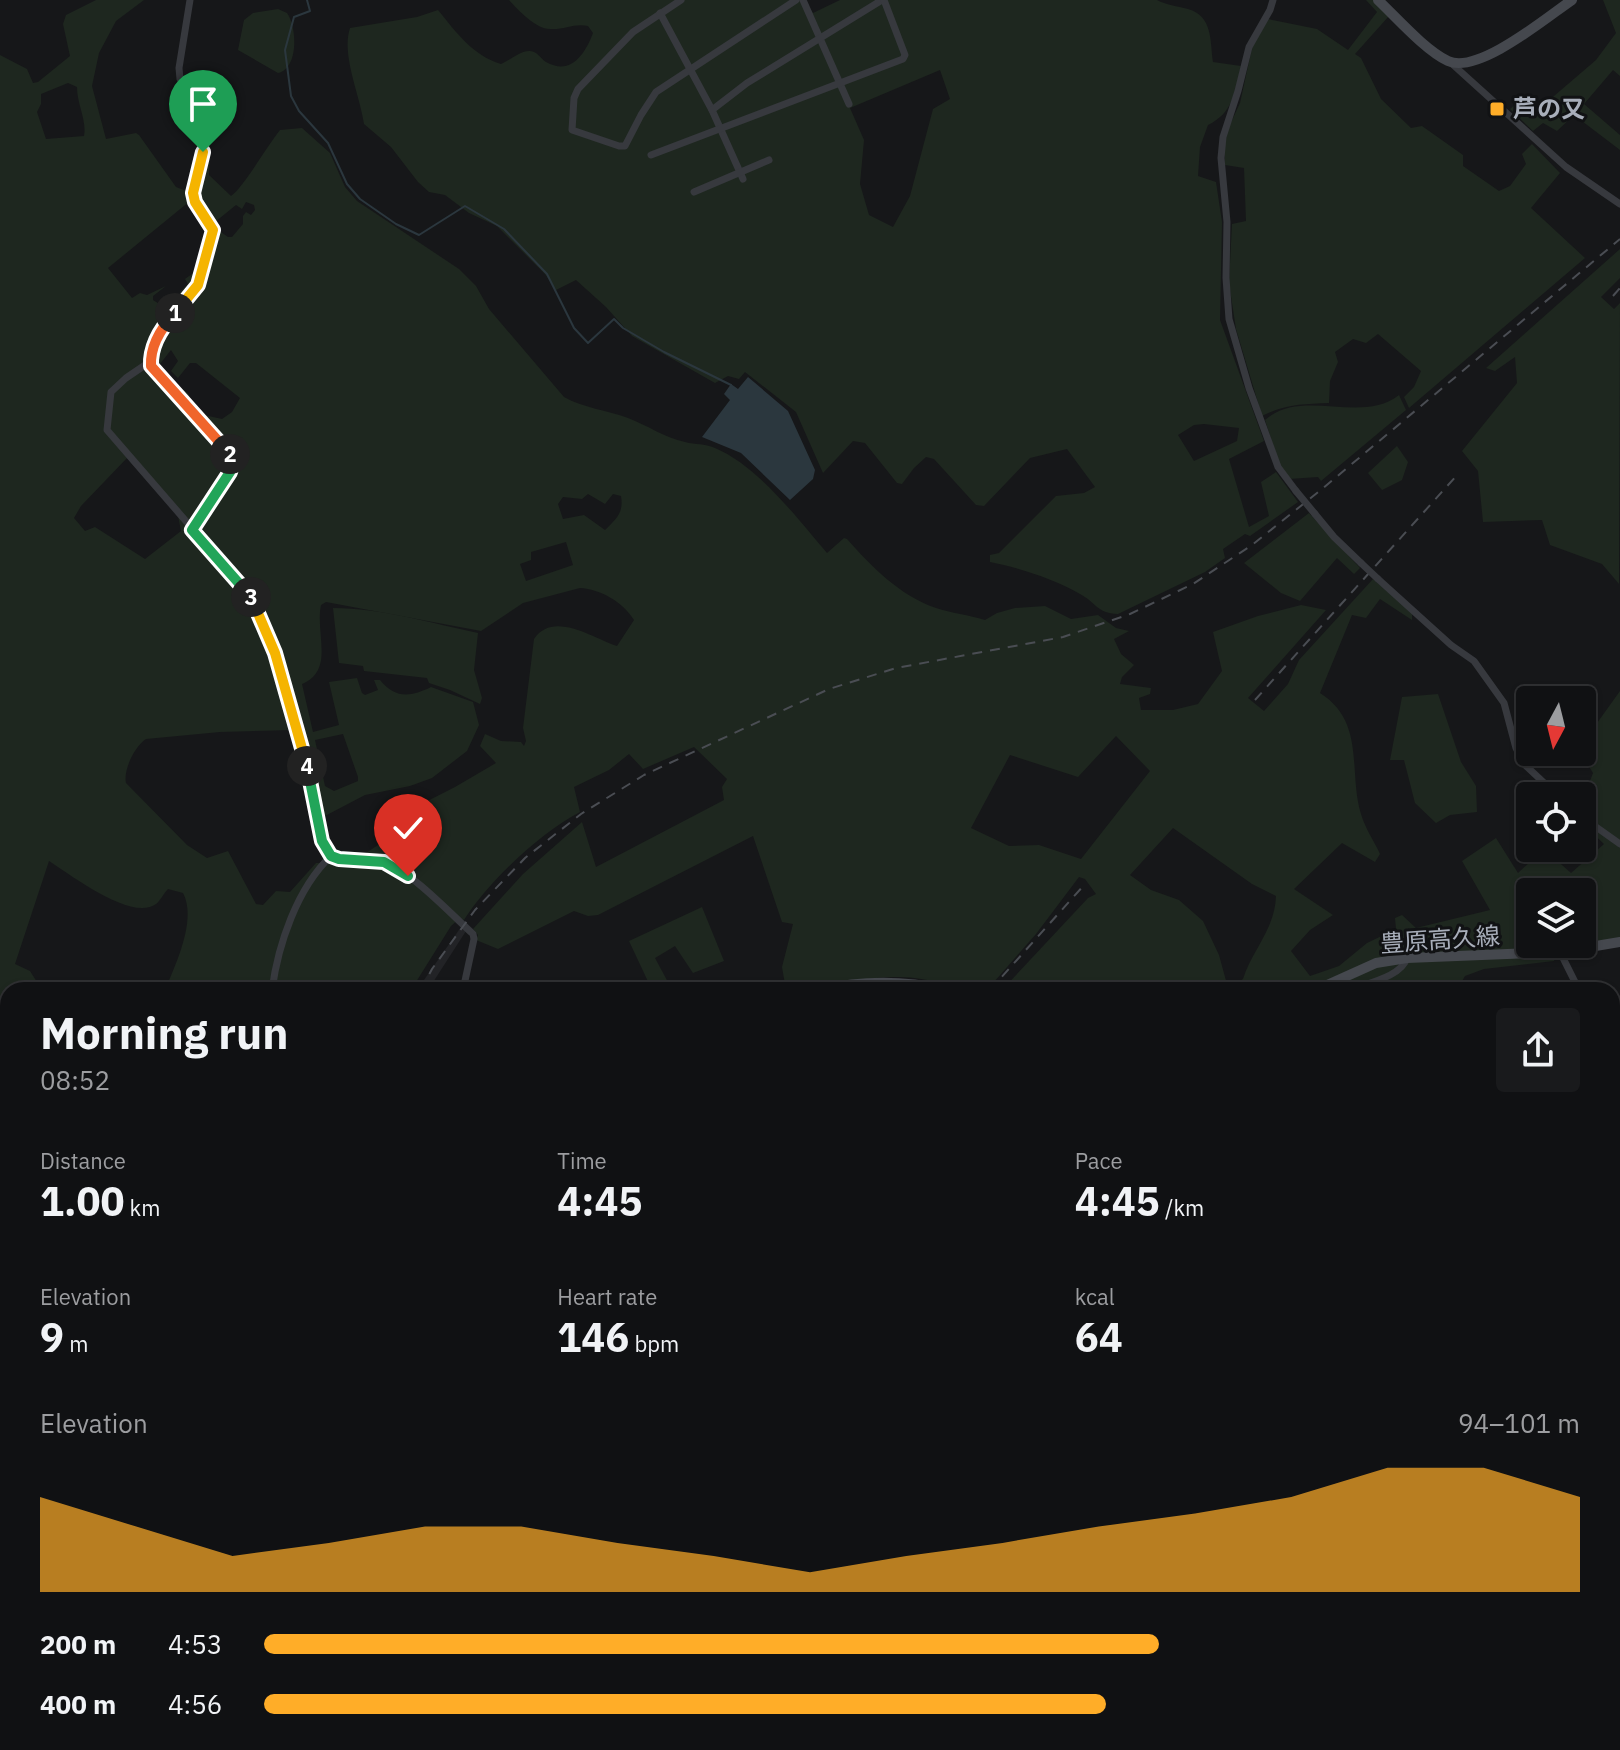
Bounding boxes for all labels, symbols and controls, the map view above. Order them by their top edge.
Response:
pin [169,70,237,152]
icon: arrive [181,82,225,126]
place label: 芦の又 [1513,92,1585,124]
marker: 芦の又 [1488,100,1506,118]
pin: 1 [155,293,195,333]
text: 1 [168,298,182,327]
pin: 2 [210,434,250,474]
text: 2 [223,439,237,468]
pin: 3 [231,577,271,617]
text: 3 [244,582,258,611]
north arrow [1516,686,1596,766]
map controls [1516,686,1596,958]
pin: 4 [287,746,327,786]
text: 4 [300,751,314,780]
button: locate [1516,782,1596,862]
pin [374,794,442,876]
icon: check [386,806,430,850]
button: layers [1516,878,1596,958]
street label: 豊原高久線 [1379,919,1501,959]
text: Morning run [40,1004,289,1061]
button: share [1496,1008,1580,1092]
text: 08:52 [40,1063,110,1097]
text: Distance [40,1146,126,1175]
text: Time [557,1146,607,1175]
text: Pace [1075,1146,1123,1175]
text: 1.00 [40,1175,124,1227]
text: 4:45 [557,1175,643,1227]
text: 4:45 [1075,1175,1160,1227]
text: km [124,1193,160,1222]
text: /km [1160,1193,1204,1222]
text: Elevation [40,1282,131,1311]
text: Heart rate [557,1282,657,1311]
text: kcal [1075,1282,1115,1311]
text: 9 [40,1311,64,1363]
text: 146 [557,1311,629,1363]
text: 64 [1075,1311,1123,1363]
text: m [64,1329,88,1358]
text: bpm [629,1329,679,1358]
text: Elevation [40,1406,148,1440]
text: 94–101 m [1458,1406,1580,1440]
text: 200 m [40,1627,116,1661]
text: 4:53 [168,1627,222,1661]
text: 400 m [40,1687,116,1721]
text: 4:56 [168,1687,222,1721]

